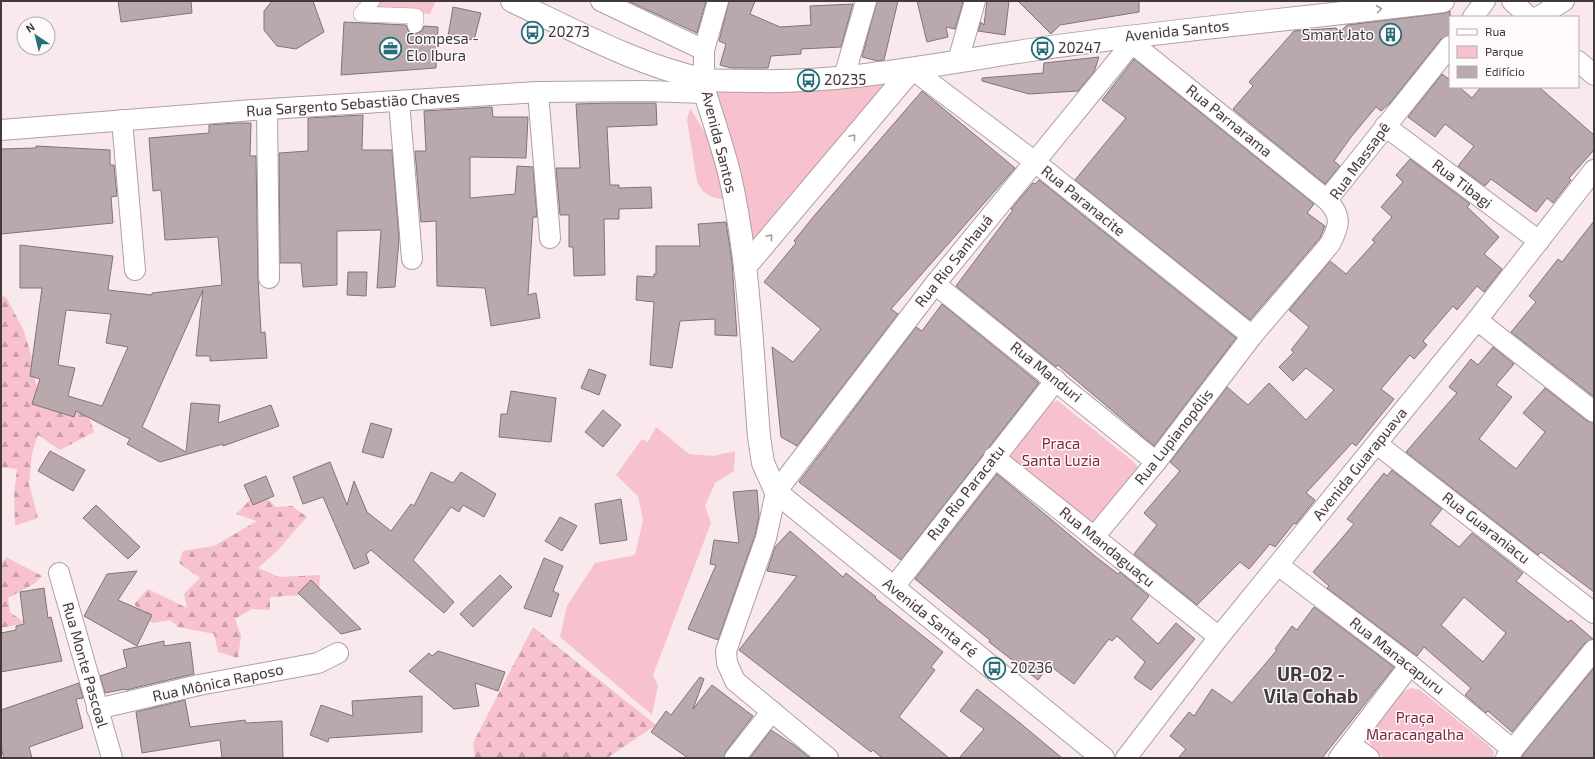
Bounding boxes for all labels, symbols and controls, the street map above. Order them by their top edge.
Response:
one-way arrow [1376,5,1382,14]
north arrow [16,16,56,56]
street label: Avenida Santos [1124,16,1230,44]
legend [1449,16,1579,88]
bus stop icon: 20273 [520,19,546,45]
text: N [23,20,37,35]
place label: 20273 [548,22,590,40]
building icon: Smart Jato [1377,22,1403,48]
text: Rua [1485,24,1506,38]
place label: Smart Jato [1302,25,1374,43]
place label: Compesa - Elo Ibura [406,29,479,64]
office icon: Compesa - Elo Ibura [377,35,403,61]
bus stop icon: 20247 [1029,35,1055,61]
place label: 20247 [1058,38,1101,56]
text: Parque [1485,44,1523,58]
text: Edifício [1485,64,1525,78]
bus stop icon: 20235 [795,67,821,93]
place label: 20235 [824,70,866,88]
street label: Rua Parnarama [1183,80,1276,160]
street label: Rua Sargento Sebastião Chaves [246,87,460,119]
street label: Avenida Santos [699,89,741,195]
street label: Rua Massapê [1325,118,1393,203]
one-way arrow [848,134,855,141]
street label: Rua Tibagi [1429,155,1496,212]
street label: Rua Paranacite [1038,161,1129,239]
street label: Rua Rio Sanhauá [911,211,996,310]
one-way arrow [765,234,772,241]
street label: Rua Manduri [1007,337,1086,405]
street label: Rua Lupianopôlis [1130,385,1216,488]
street label: Avenida Guarapuava [1308,403,1410,523]
park label: Praca Santa Luzia [1022,434,1100,469]
street label: Rua Rio Paracatu [923,441,1008,543]
street label: Rua Guaraniacu [1439,487,1534,567]
street label: Rua Mandaguaçu [1056,502,1159,591]
street label: Avenida Santa Fé [880,574,981,661]
street label: Rua Monte Pascoal [59,600,113,730]
street label: Rua Manacapuru [1347,613,1449,698]
bus stop icon: 20236 [981,655,1007,681]
place label: 20236 [1010,658,1053,676]
street label: Rua Mônica Raposo [151,659,285,705]
district label: UR-02 - Vila Cohab [1264,662,1358,707]
park label: Praça Maracangalha [1366,708,1464,743]

